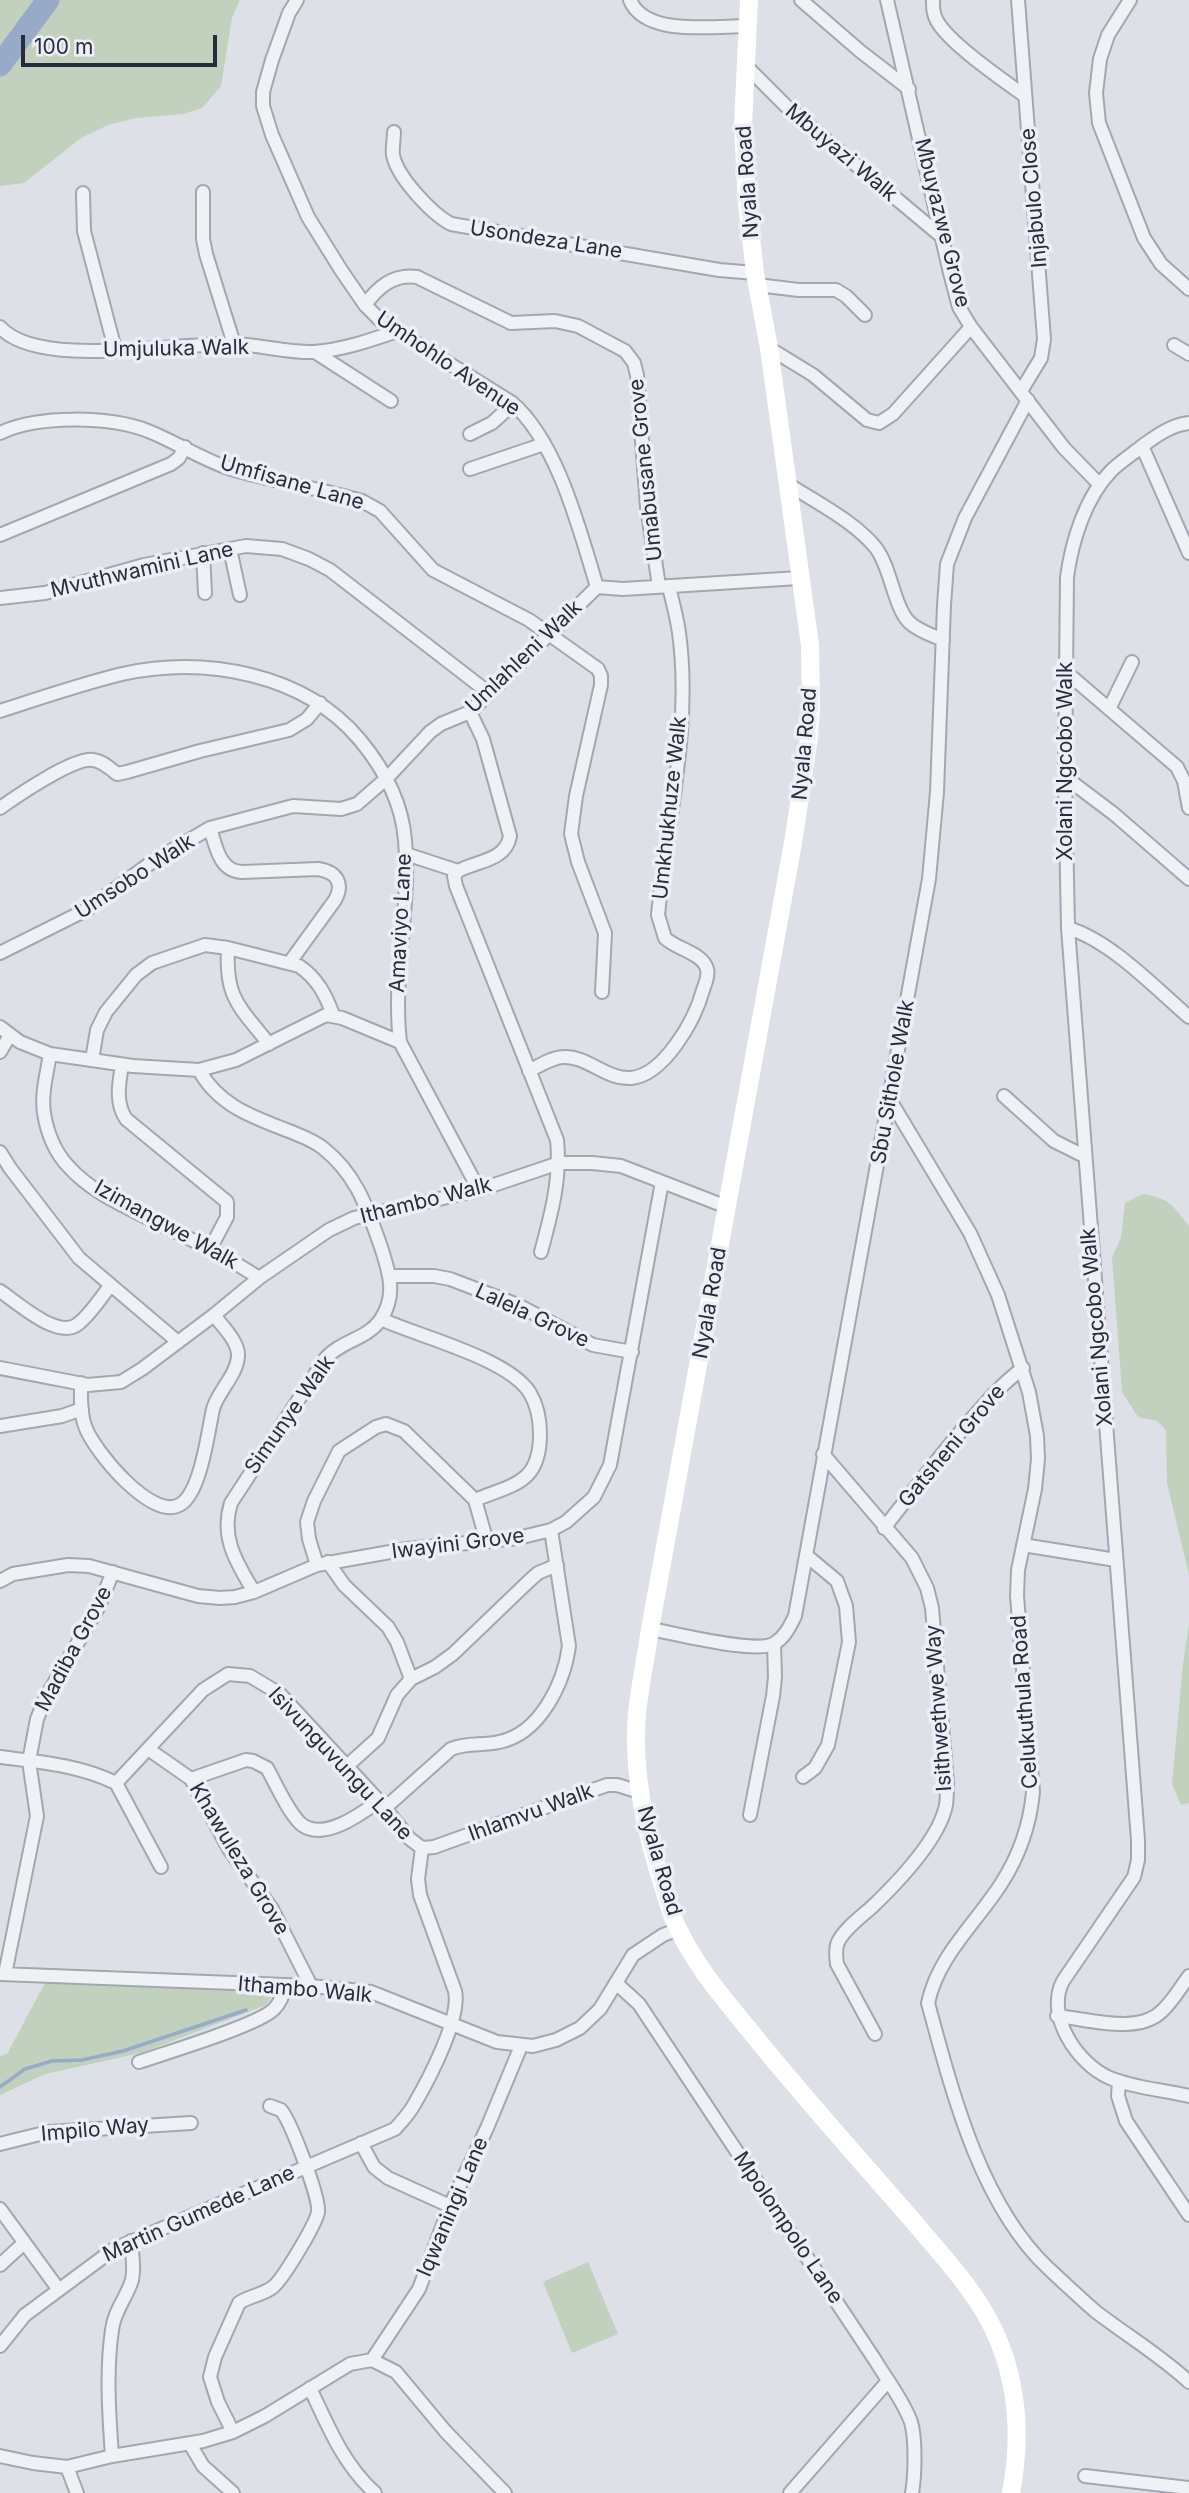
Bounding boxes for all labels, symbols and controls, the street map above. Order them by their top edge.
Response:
scale bar [24,21,220,65]
text: 100 m [34,34,93,59]
street label: Mbuyazi Walk [780,99,902,207]
street label: Nyala Road [731,125,765,239]
street label: Injabulo Close [1015,127,1053,269]
street label: Mbuyazwe Grove [909,136,975,310]
street label: Usondeza Lane [468,216,624,264]
street label: Umhohlo Avenue [371,306,525,422]
street label: Umjuluka Walk [103,335,249,363]
street label: Umabusane Grove [624,377,668,563]
street label: Umfisane Lane [217,450,367,516]
street label: Mvuthwamini Lane [48,537,236,603]
street label: Umlahleni Walk [461,595,587,719]
street label: Xolani Ngcobo Walk [1053,661,1079,861]
street label: Nyala Road [788,687,822,801]
street label: Umkhukhuze Walk [648,715,692,901]
street label: Umsobo Walk [71,829,199,925]
street label: Amaviyo Lane [385,853,417,993]
street label: Sbu Sithole Walk [866,998,920,1166]
street label: Ithambo Walk [358,1172,494,1230]
street label: Izimangwe Walk [90,1175,242,1275]
street label: Xolani Ngcobo Walk [1076,1227,1118,1427]
street label: Nyala Road [688,1245,732,1361]
street label: Lalela Grove [471,1279,593,1353]
street label: Simunye Walk [240,1351,340,1479]
street label: Gatsheni Grove [893,1380,1011,1512]
street label: Iwayini Grove [390,1523,526,1565]
street label: Madiba Grove [30,1582,118,1716]
street label: Celukuthula Road [1006,1614,1044,1790]
street label: Isithwethwe Way [921,1624,957,1792]
street label: Isivunguvungu Lane [263,1682,417,1846]
street label: Khawuleza Grove [184,1778,294,1940]
street label: Ihlamvu Walk [465,1779,597,1847]
street label: Nyala Road [631,1803,687,1919]
street label: Ithambo Walk [237,1972,373,2008]
street label: Impilo Way [40,2113,150,2147]
street label: Iqwaningi Lane [412,2133,494,2281]
street label: Mpolompolo Lane [728,2147,848,2309]
street label: Martin Gumede Lane [99,2160,299,2268]

